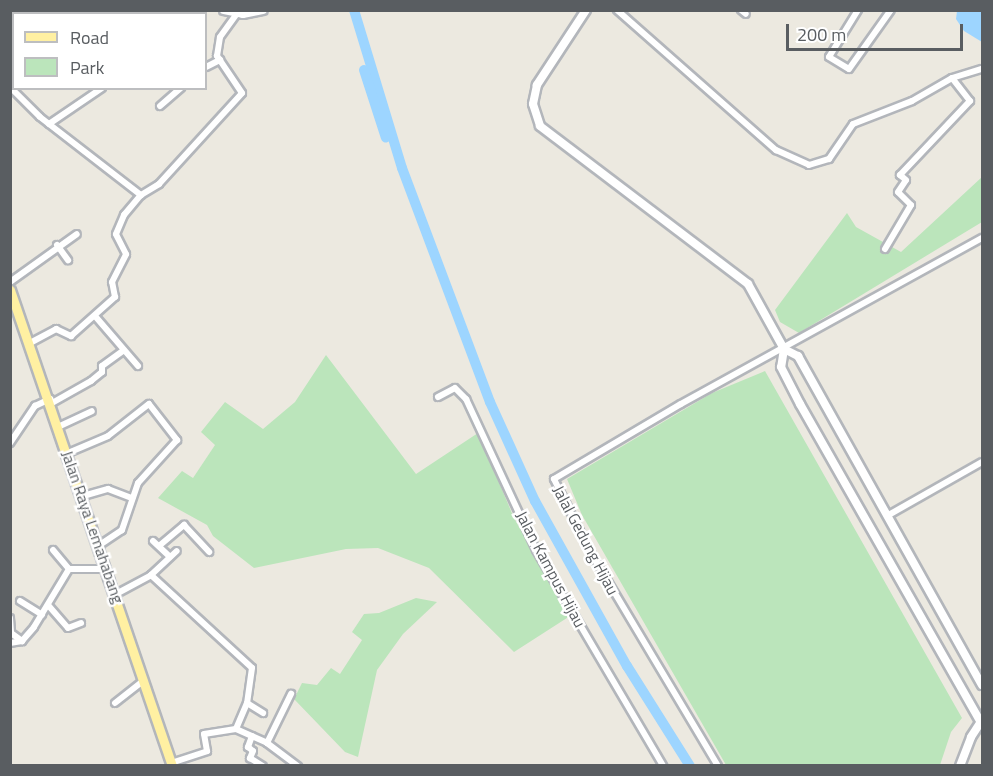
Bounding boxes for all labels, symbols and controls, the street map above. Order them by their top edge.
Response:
legend [12,12,207,90]
scale bar [789,12,966,50]
text: 200 m [797,21,846,48]
text: Road [70,24,109,51]
text: Park [70,54,104,81]
street label: Jalan Raya Lemahabang [58,448,128,606]
street label: Jalal Gedung Hijau [549,482,623,598]
street label: Jalan Kampus Hijau [512,507,590,631]

